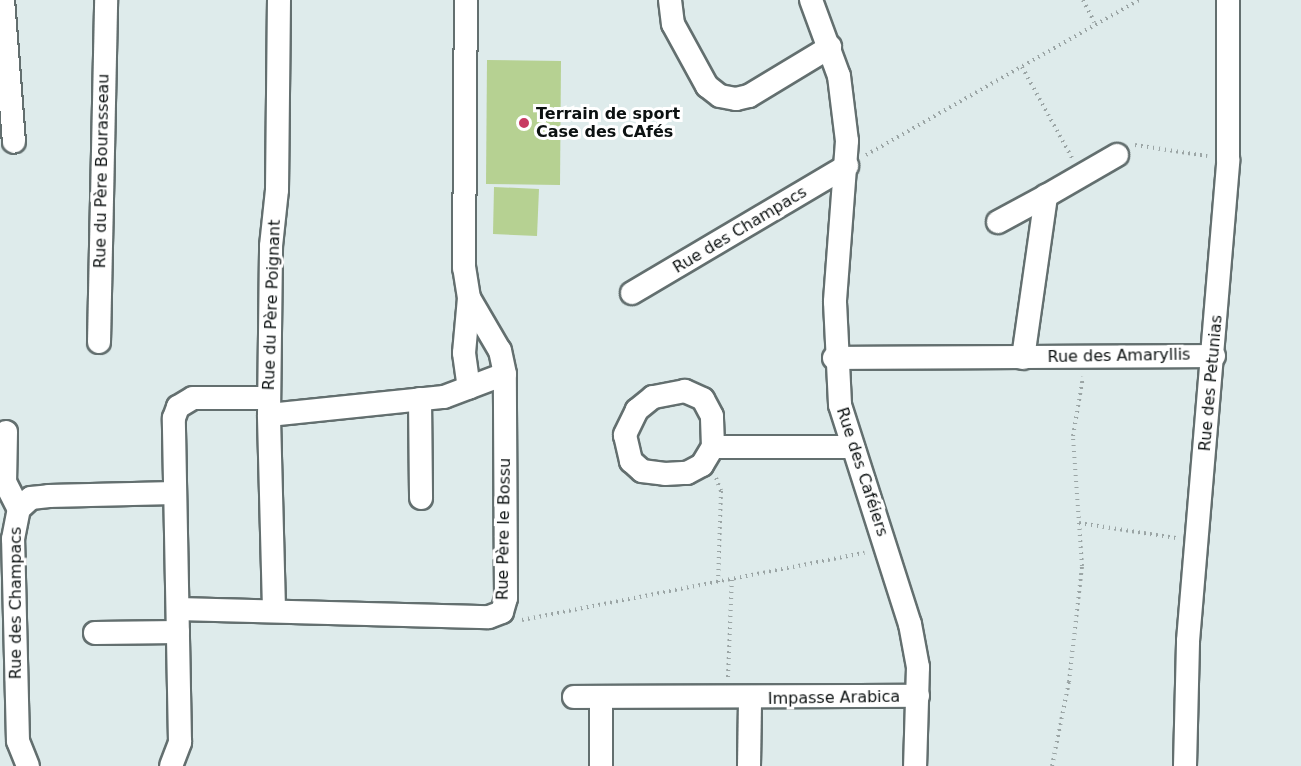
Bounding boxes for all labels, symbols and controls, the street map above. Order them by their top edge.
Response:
street label: Rue du Père Bourasseau [91,74,113,268]
place label: Terrain de sport Case des CAfés [536,104,680,142]
marker: Terrain de sport Case des CAfés [517,116,531,130]
street label: Rue des Champacs [670,182,810,278]
street label: Rue du Père Poignant [259,219,285,391]
street label: Rue des Petunias [1195,314,1227,452]
street label: Rue des Amaryllis [1047,345,1191,367]
street label: Rue des Caféiers [832,405,892,539]
street label: Rue Père le Bossu [493,458,515,600]
street label: Rue des Champacs [6,527,26,679]
street label: Impasse Arabica [768,687,900,709]

